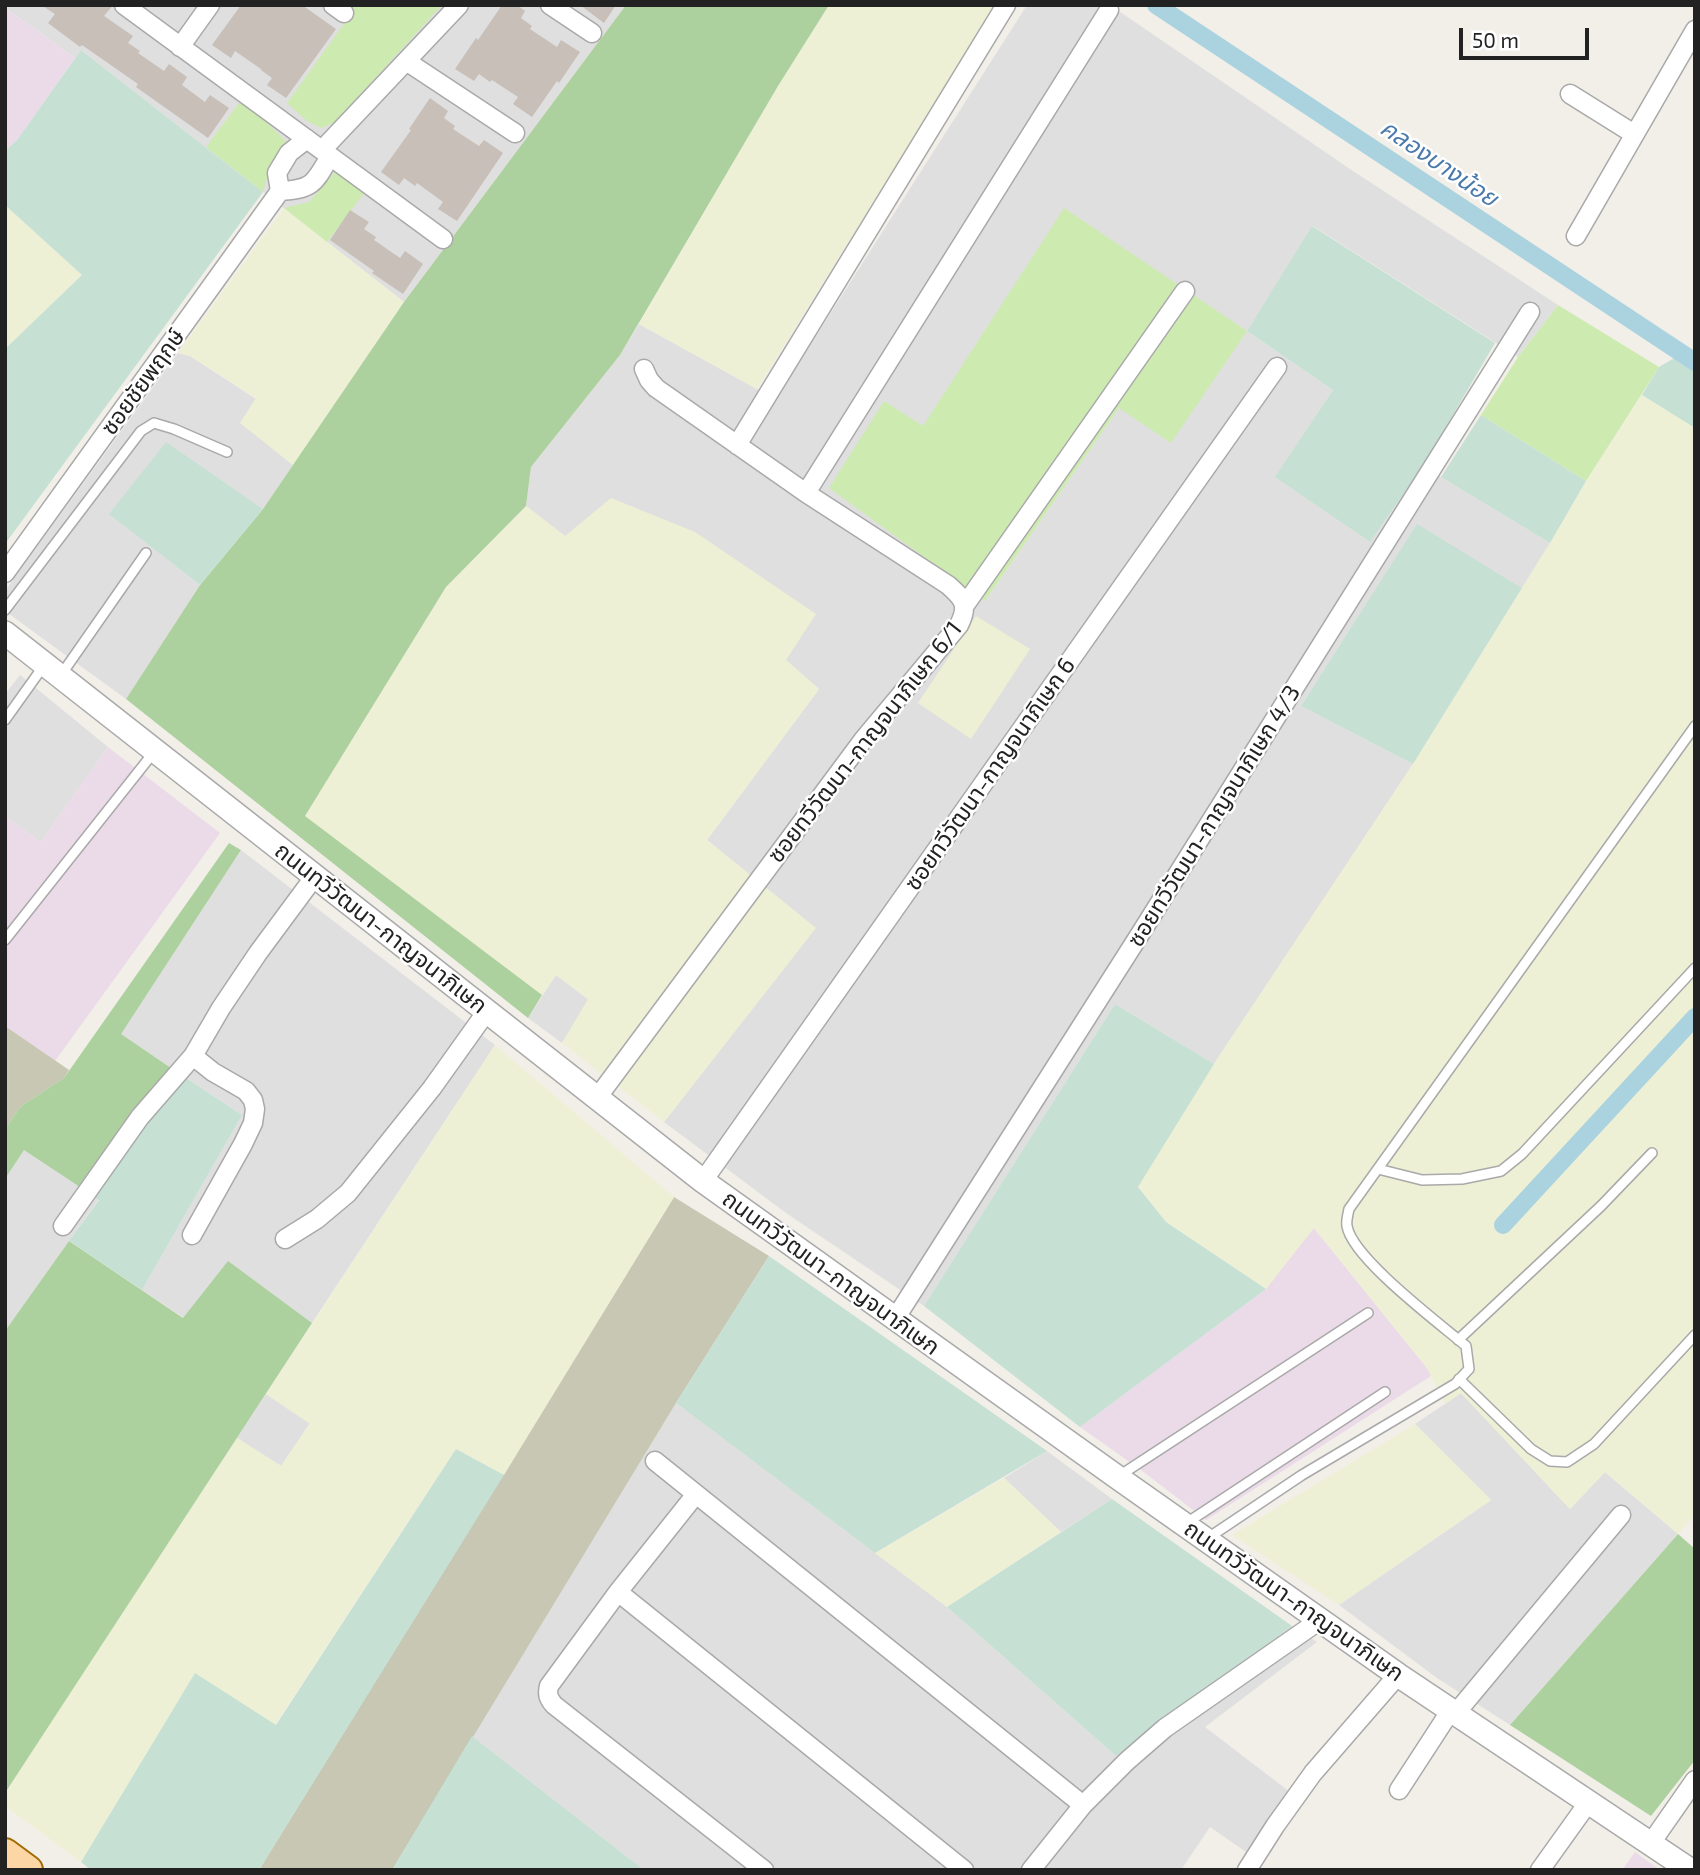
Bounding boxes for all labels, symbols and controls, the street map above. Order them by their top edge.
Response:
scale bar [1462,14,1592,58]
text: 50 m [1472,27,1519,52]
water label: คลองบางน้อย [1375,113,1503,213]
street label: ซอยชัยพฤกษ์ [95,324,191,440]
street label: ซอยทวีวัฒนา-กาญจนาภิเษก 6/1 [762,616,968,868]
street label: ซอยทวีวัฒนา-กาญจนาภิเษก 6 [899,652,1081,896]
street label: ซอยทวีวัฒนา-กาญจนาภิเษก 4/3 [1122,680,1306,952]
street label: ถนนทวีวัฒนา-กาญจนาภิเษก [269,837,493,1019]
street label: ถนนทวีวัฒนา-กาญจนาภิเษก [717,1185,945,1361]
street label: ถนนทวีวัฒนา-กาญจนาภิเษก [1179,1515,1409,1687]

